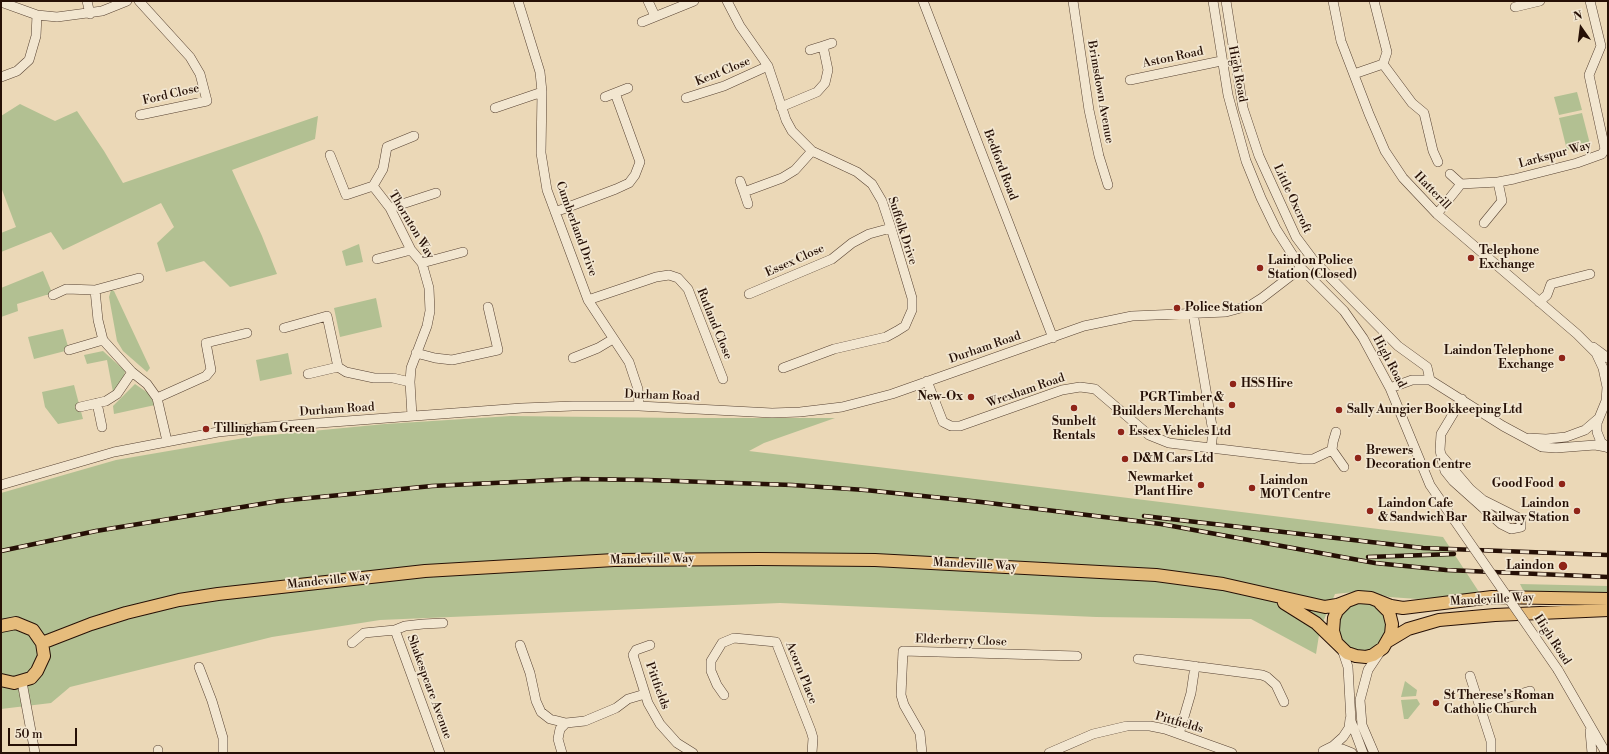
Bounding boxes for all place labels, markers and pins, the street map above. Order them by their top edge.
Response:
place label: Telephone Exchange [1479,244,1539,272]
marker: Telephone Exchange [1466,253,1476,263]
place label: Laindon Police Station (Closed) [1268,254,1357,282]
marker: Laindon Police Station (Closed) [1255,263,1265,273]
place label: Police Station [1185,301,1263,315]
marker: Police Station [1172,303,1182,313]
place label: Laindon Telephone Exchange [1444,344,1554,372]
marker: Laindon Telephone Exchange [1557,353,1567,363]
place label: HSS Hire [1241,377,1293,391]
marker: HSS Hire [1228,379,1238,389]
place label: New-Ox [917,390,963,404]
place label: PGR Timber & Builders Merchants [1112,391,1224,419]
marker: New-Ox [966,392,976,402]
marker: PGR Timber & Builders Merchants [1227,400,1237,410]
marker: Sunbelt Rentals [1069,403,1079,413]
place label: Sally Aungier Bookkeeping Ltd [1347,403,1523,417]
marker: Sally Aungier Bookkeeping Ltd [1334,405,1344,415]
place label: Sunbelt Rentals [1052,415,1096,443]
place label: Tillingham Green [214,422,315,436]
marker: Tillingham Green [201,424,211,434]
place label: Essex Vehicles Ltd [1129,425,1231,439]
marker: Essex Vehicles Ltd [1116,427,1126,437]
place label: Brewers Decoration Centre [1366,444,1471,472]
place label: D&M Cars Ltd [1133,452,1214,466]
marker: Brewers Decoration Centre [1353,453,1363,463]
marker: D&M Cars Ltd [1120,454,1130,464]
place label: Newmarket Plant Hire [1128,471,1193,499]
place label: Laindon MOT Centre [1260,474,1331,502]
place label: Good Food [1492,477,1554,491]
marker: Good Food [1557,479,1567,489]
marker: Newmarket Plant Hire [1196,480,1206,490]
marker: Laindon MOT Centre [1247,483,1257,493]
place label: Laindon Cafe & Sandwich Bar [1378,497,1467,525]
place label: Laindon Railway Station [1482,497,1569,525]
marker: Laindon Cafe & Sandwich Bar [1365,506,1375,516]
marker: Laindon Railway Station [1572,506,1582,516]
place label: Laindon [1506,559,1554,573]
marker: Laindon [1557,560,1569,572]
place label: St Therese's Roman Catholic Church [1444,689,1554,717]
marker: St Therese's Roman Catholic Church [1431,698,1441,708]

